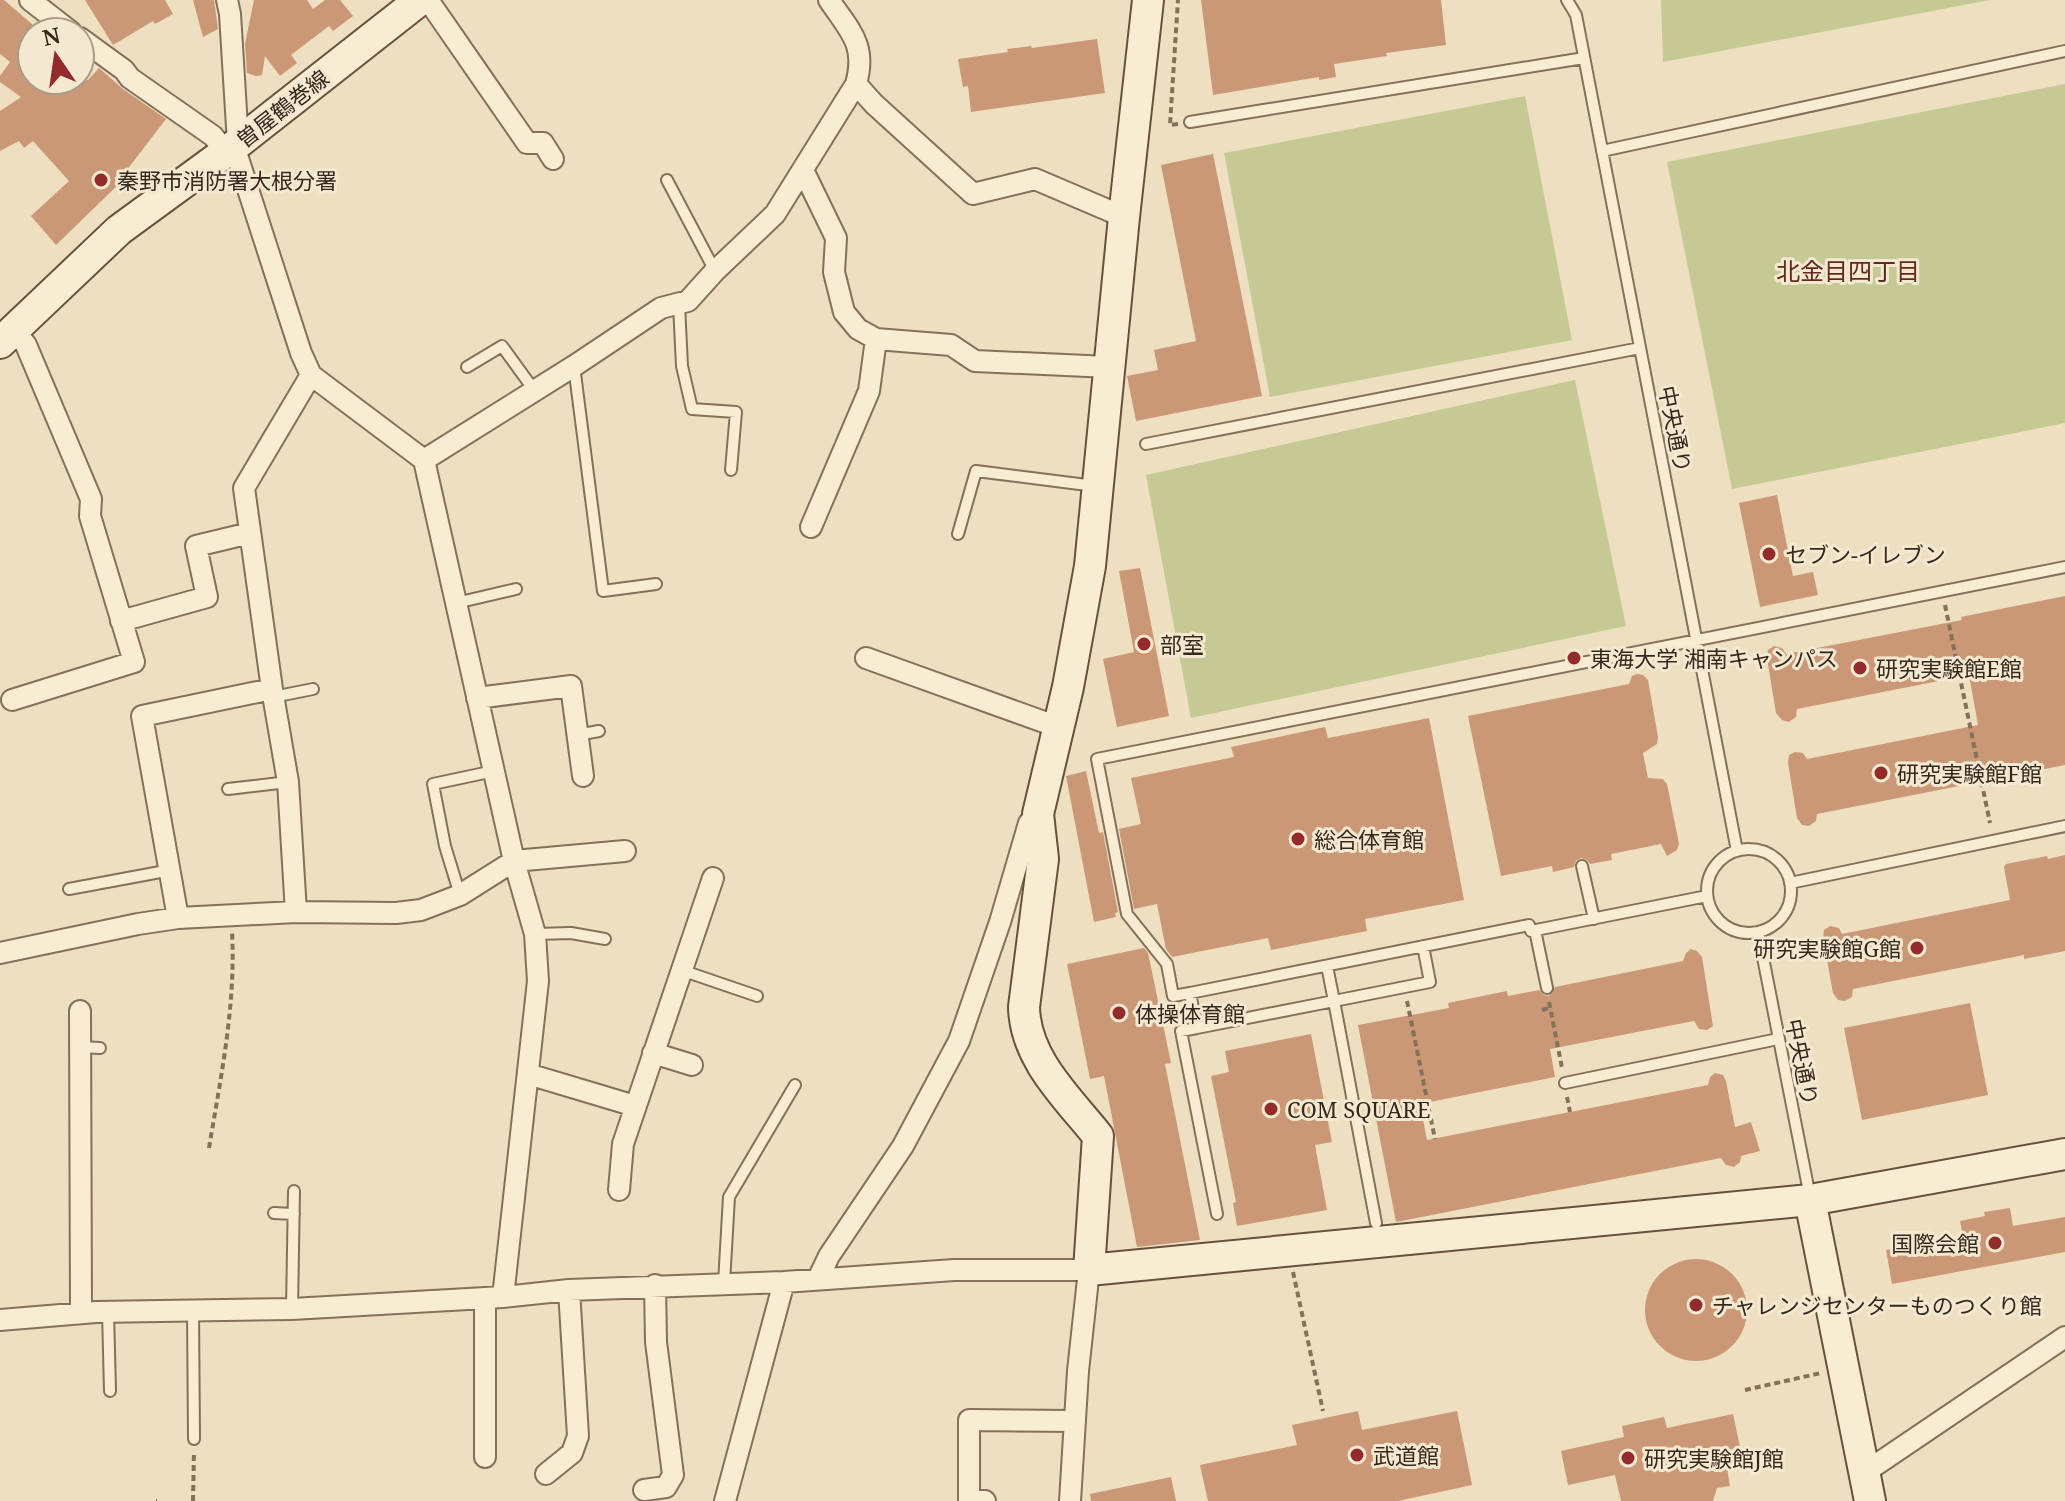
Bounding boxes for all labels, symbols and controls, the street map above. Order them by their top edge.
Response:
north arrow [16,16,96,96]
text: N [39,19,63,52]
street label: 曽屋鶴巻線 [229,62,335,154]
place label: 秦野市消防署大根分署 [117,165,337,195]
marker: 秦野市消防署大根分署 [92,171,110,189]
district label: 北金目四丁目 [1776,254,1920,287]
street label: 中央通り [1653,383,1699,475]
place label: セブン-イレブン [1785,539,1946,569]
marker: セブン-イレブン [1760,545,1778,563]
place label: 部室 [1160,629,1204,659]
marker: 部室 [1135,635,1153,653]
place label: 東海大学 湘南キャンパス [1590,643,1838,673]
marker: 東海大学 湘南キャンパス [1565,649,1583,667]
place label: 研究実験館E館 [1876,653,2022,683]
marker: 研究実験館E館 [1851,659,1869,677]
place label: 研究実験館F館 [1897,758,2042,788]
marker: 研究実験館F館 [1872,764,1890,782]
place label: 総合体育館 [1314,824,1424,854]
marker: 総合体育館 [1289,830,1307,848]
place label: 研究実験館G館 [1753,933,1901,963]
marker: 研究実験館G館 [1908,939,1926,957]
place label: 体操体育館 [1135,998,1245,1028]
marker: 体操体育館 [1110,1004,1128,1022]
street label: 中央通り [1780,1016,1826,1108]
place label: COM SQUARE [1287,1094,1430,1124]
marker: COM SQUARE [1262,1100,1280,1118]
place label: 国際会館 [1891,1228,1979,1258]
marker: 国際会館 [1986,1234,2004,1252]
place label: チャレンジセンターものつくり館 [1712,1290,2042,1320]
marker: チャレンジセンターものつくり館 [1687,1296,1705,1314]
place label: 武道館 [1373,1440,1439,1470]
place label: 研究実験館J館 [1644,1443,1784,1473]
marker: 武道館 [1348,1446,1366,1464]
marker: 研究実験館J館 [1619,1449,1637,1467]

